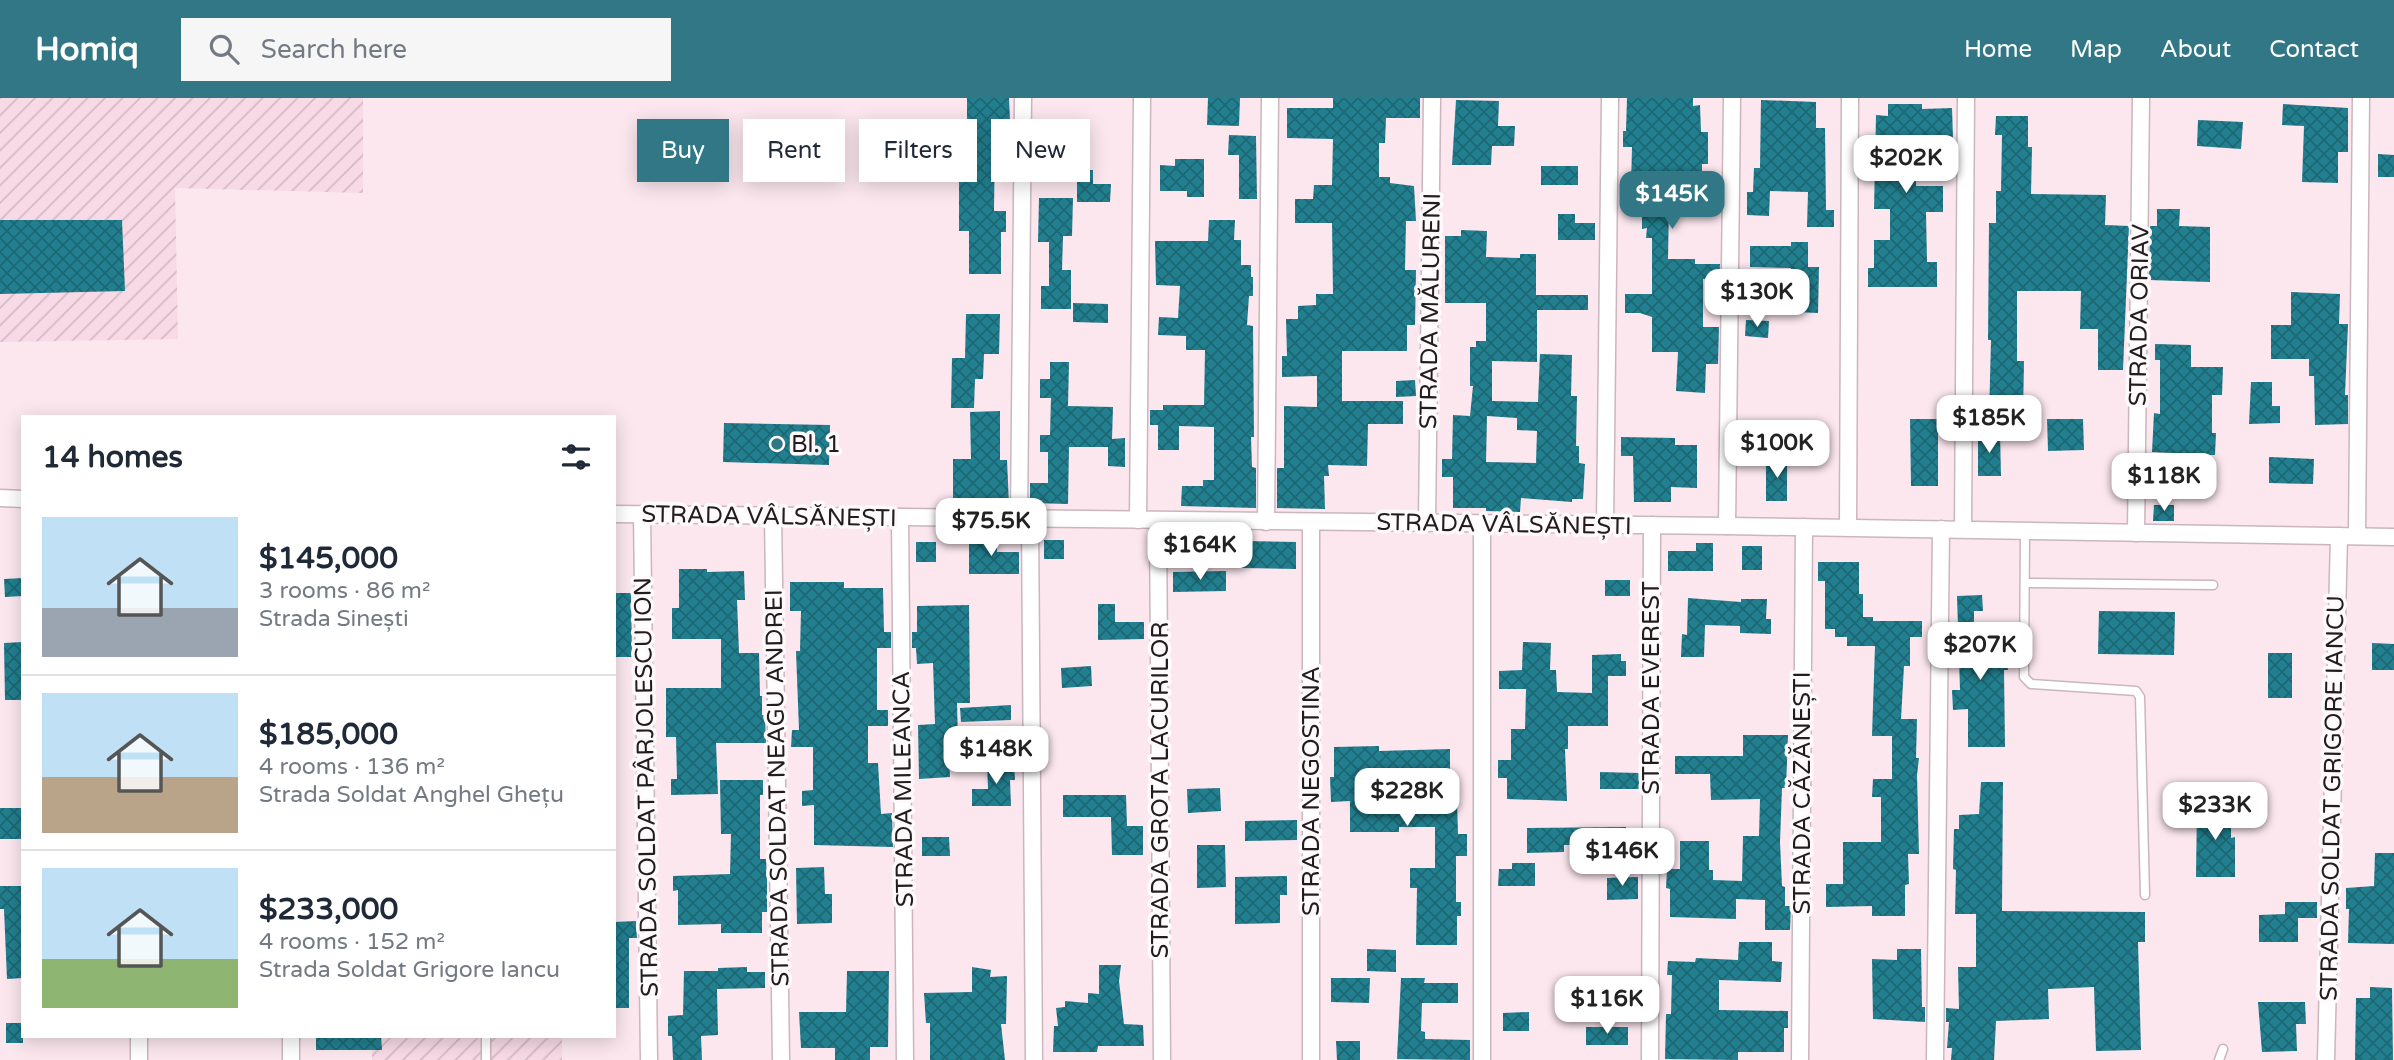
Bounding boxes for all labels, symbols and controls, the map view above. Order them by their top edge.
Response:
search box [181,18,671,81]
text: Homiq [35,30,139,69]
icon: search [205,30,243,68]
text: Search here [261,34,407,65]
text: Home [1964,35,2032,64]
text: Map [2070,35,2122,64]
text: About [2160,35,2231,64]
text: Contact [2269,35,2359,64]
chip: Buy [637,119,729,182]
chip: Rent [743,119,845,182]
chip: Filters [859,119,977,182]
chip: New [991,119,1090,182]
pin: $202K [1857,136,1955,195]
text: $202K [1870,144,1942,172]
pin: $145K [1623,172,1721,231]
text: $145K [1636,180,1708,208]
street label: STRADA MĂLURENI [1414,193,1447,429]
street label: STRADA ORIAV [2123,223,2156,406]
pin: $130K [1708,270,1806,329]
text: $130K [1721,278,1793,306]
pin: $185K [1940,396,2038,455]
text: $185K [1953,404,2025,432]
pin: $100K [1728,420,1826,480]
text: $100K [1741,429,1813,457]
place label: Bl. 1 [791,430,841,459]
marker: Bl. 1 [769,436,785,452]
icon: filters [557,438,595,476]
text: 14 homes [42,439,183,476]
pin: $118K [2115,454,2213,513]
text: $118K [2128,462,2200,490]
pin: $75.5K [934,498,1048,558]
street label: STRADA VÂLSĂNEȘTI [641,500,897,533]
text: $75.5K [952,507,1030,535]
street label: STRADA VÂLSĂNEȘTI [1376,508,1632,541]
pin: $164K [1151,522,1249,582]
text: $164K [1164,531,1236,559]
text: $145,000 [259,540,398,577]
icon: home [98,545,182,629]
text: 3 rooms · 86 m² [259,577,430,605]
street label: STRADA SOLDAT PÂRJOLESCU ION [628,577,665,997]
street label: STRADA EVEREST [1637,581,1666,795]
street label: STRADA SOLDAT NEAGU ANDREI [760,589,795,987]
street label: STRADA SOLDAT GRIGORE IANCU [2314,595,2351,1001]
text: Strada Sinești [259,605,409,633]
street label: STRADA GROTA LACURILOR [1146,622,1175,958]
pin: $207K [1931,622,2029,682]
text: $207K [1944,631,2016,659]
street label: STRADA NEGOSTINA [1297,666,1326,916]
street label: STRADA MILEANCA [887,671,920,907]
street label: STRADA CĂZĂNEȘTI [1788,671,1817,915]
text: $185,000 [259,716,398,753]
icon: home [98,721,182,805]
pin: $148K [947,726,1045,786]
text: $148K [960,735,1032,763]
text: 4 rooms · 136 m² [259,753,445,781]
pin: $228K [1358,768,1456,828]
text: $228K [1371,777,1443,805]
text: Strada Soldat Anghel Ghețu [259,781,564,809]
pin: $233K [2166,782,2264,842]
text: $233K [2179,791,2251,819]
pin: $146K [1573,828,1671,888]
text: $146K [1586,837,1658,865]
text: $233,000 [259,891,398,928]
icon: home [98,896,182,980]
text: 4 rooms · 152 m² [259,928,445,956]
text: Strada Soldat Grigore Iancu [259,956,560,984]
pin: $116K [1558,976,1656,1036]
text: $116K [1571,985,1643,1013]

